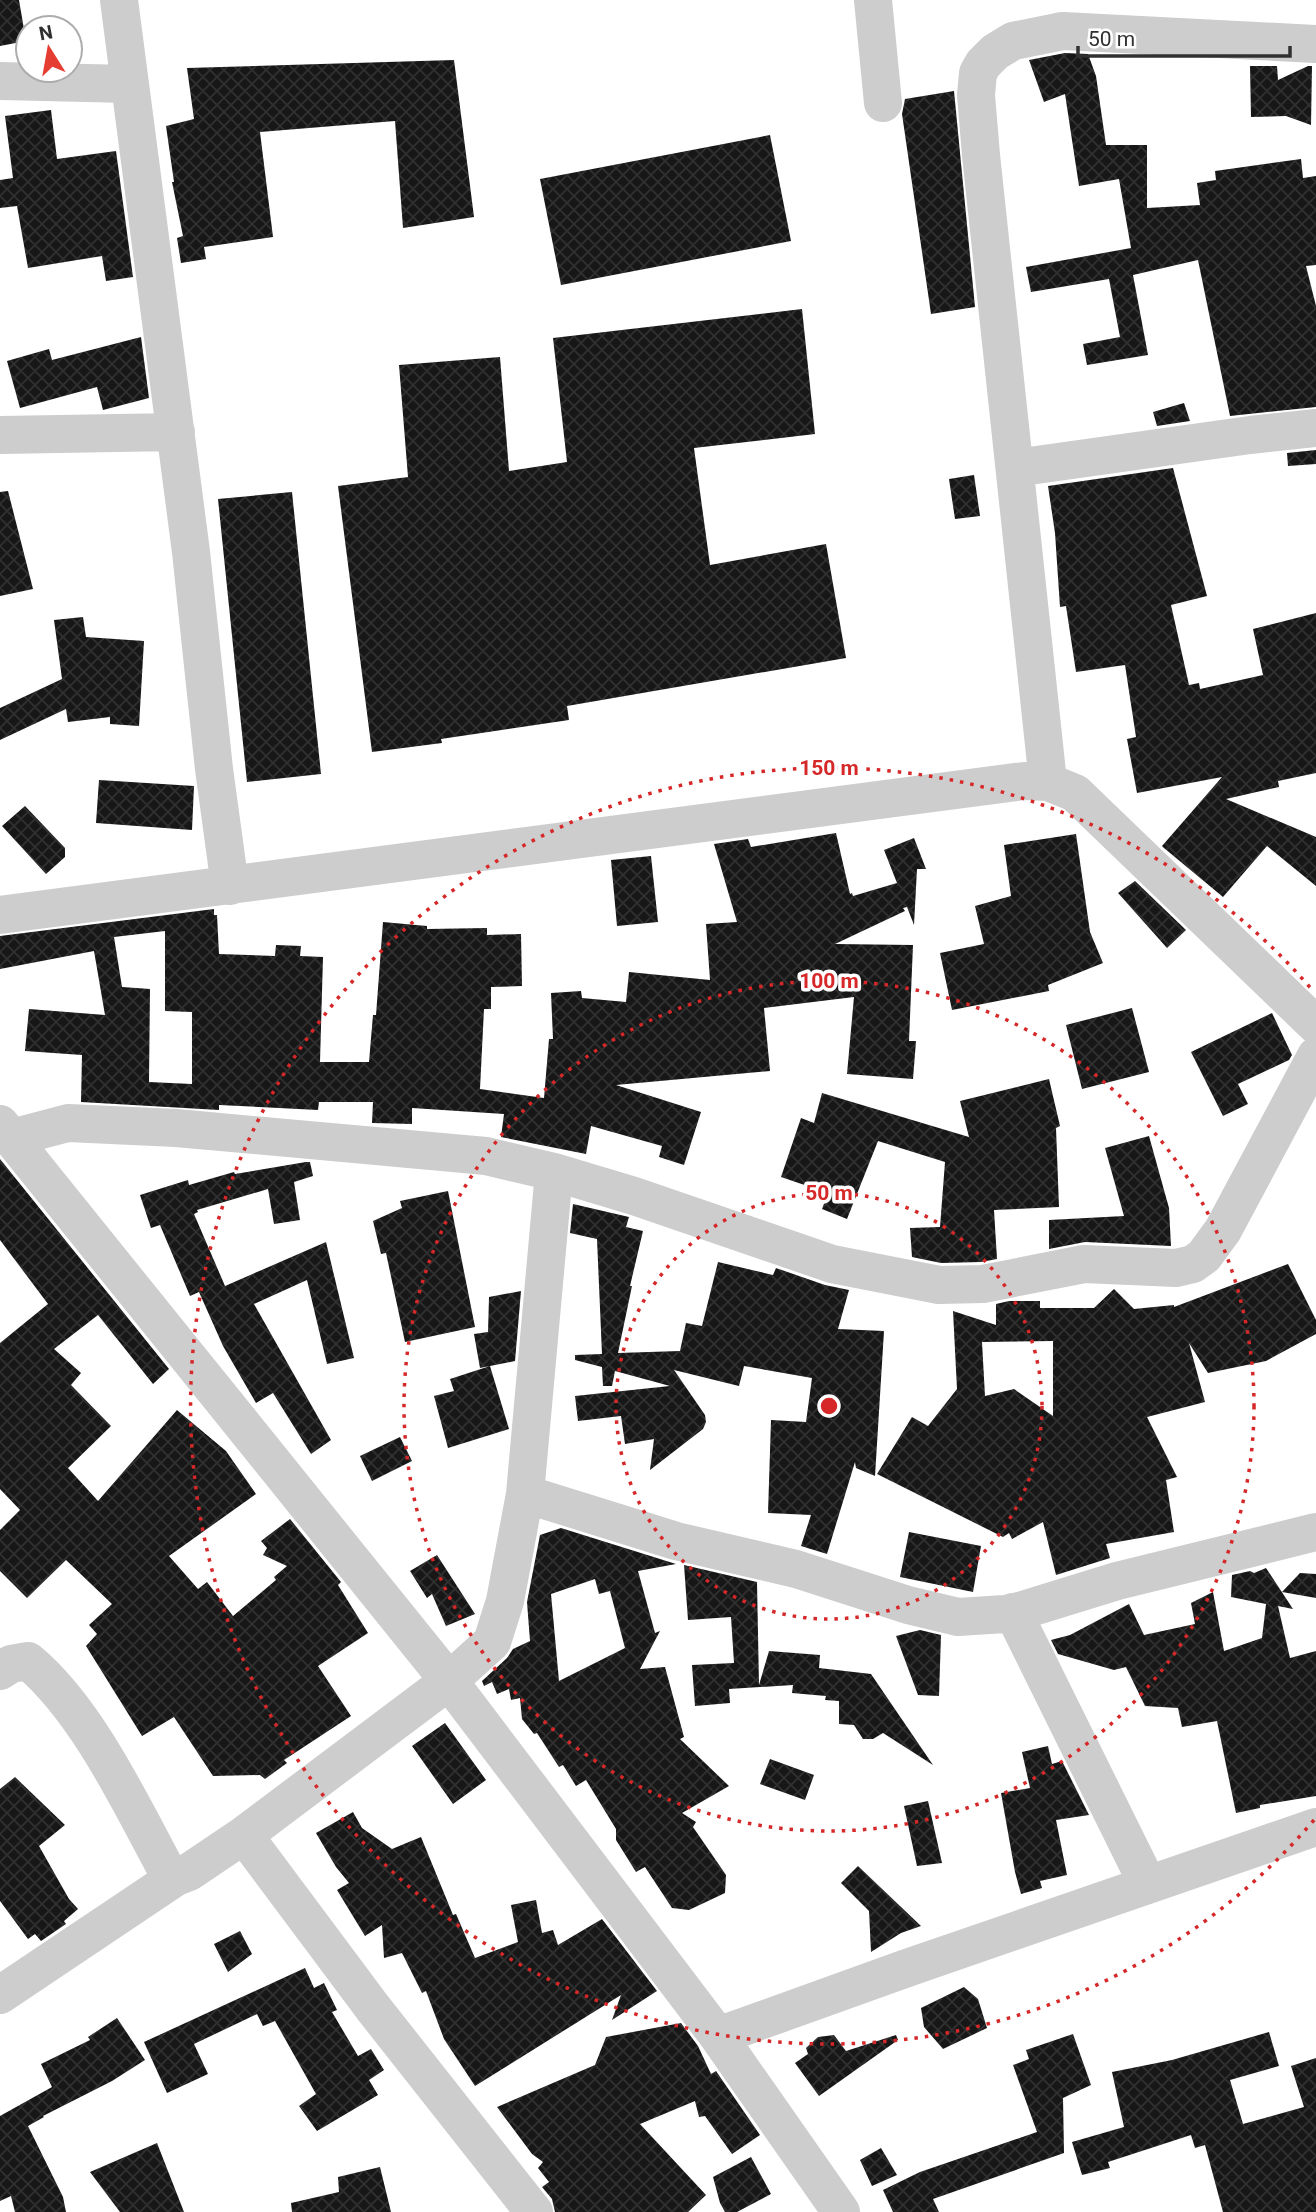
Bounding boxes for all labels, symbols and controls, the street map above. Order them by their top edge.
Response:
north arrow [14,14,84,84]
scale bar [1078,14,1290,58]
text: N [37,20,55,45]
text: 50 m [1088,27,1135,51]
text: 150 m [799,756,859,780]
text: 100 m [799,969,859,993]
text: 50 m [805,1181,853,1205]
centre of rings [817,1394,841,1418]

